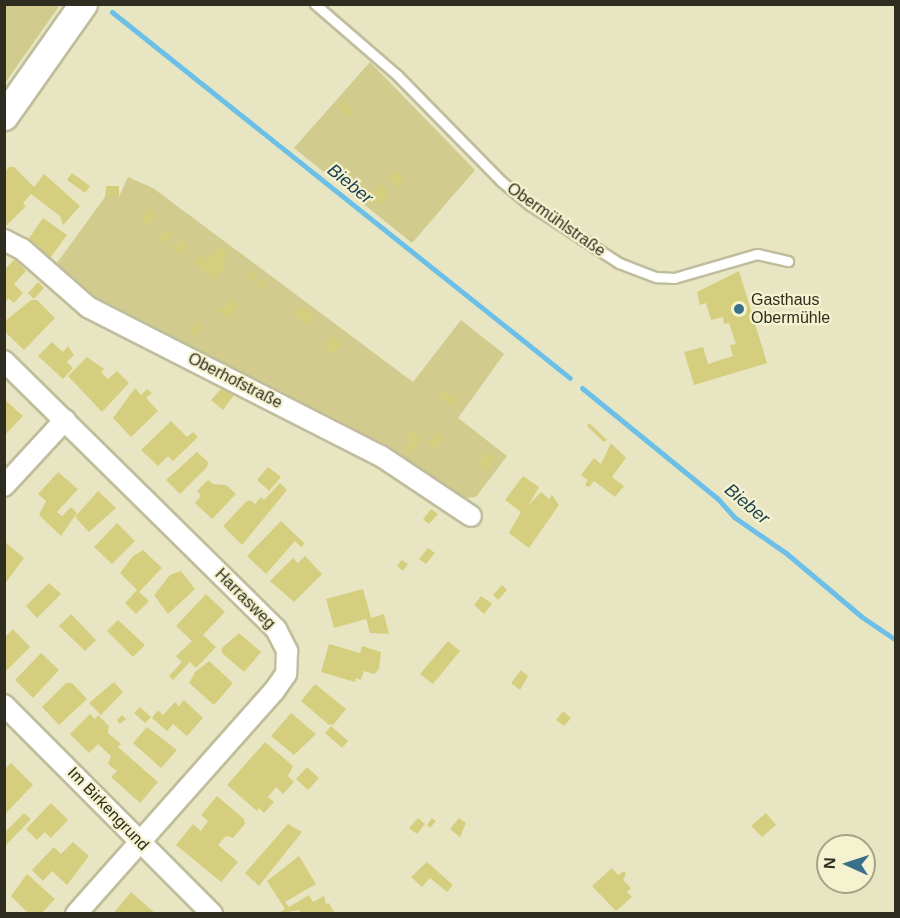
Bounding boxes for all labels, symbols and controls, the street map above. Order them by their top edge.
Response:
water label: Bieber [323,159,377,209]
street label: Obermühlstraße [503,179,609,261]
place label: Gasthaus Obermühle [751,290,830,328]
marker: Gasthaus Obermühle [732,302,746,316]
street label: Oberhofstraße [185,349,285,413]
water label: Bieber [720,479,774,529]
street label: Harrasweg [211,565,279,633]
street label: Im Birkengrund [63,763,153,855]
north arrow [816,834,876,894]
text: N [821,857,838,869]

